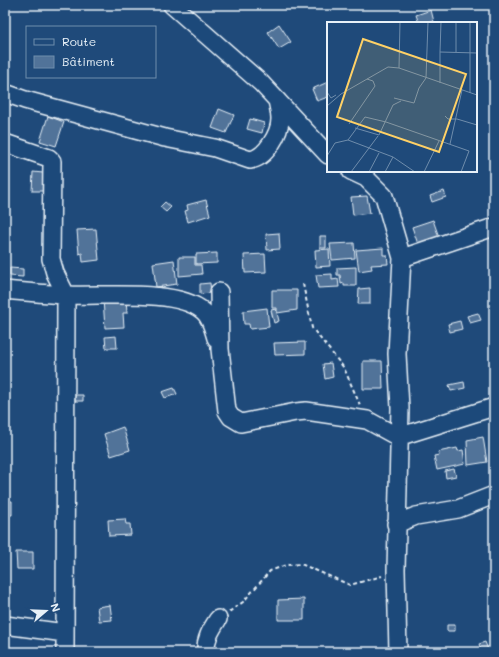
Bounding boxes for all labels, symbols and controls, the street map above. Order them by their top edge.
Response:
inset map [327,22,477,172]
legend [26,26,156,78]
text: Route [62,33,96,49]
text: Bâtiment [62,53,115,69]
north arrow [26,591,66,631]
text: N [47,601,64,614]

